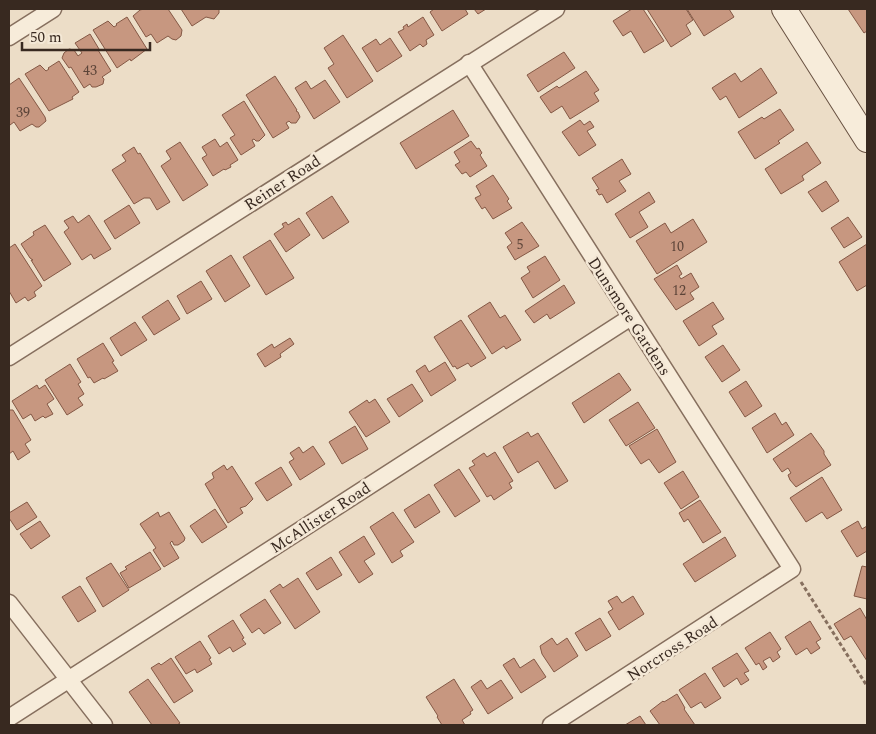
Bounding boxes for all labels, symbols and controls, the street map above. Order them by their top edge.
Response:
scale bar [22,20,150,52]
text: 50 m [30,26,62,49]
house number: 43 [83,60,97,81]
house number: 39 [16,102,30,123]
street label: Reiner Road [240,149,326,217]
house number: 5 [517,234,524,255]
house number: 10 [670,236,684,257]
street label: Dunsmore Gardens [582,252,677,381]
house number: 12 [672,280,686,301]
street label: McAllister Road [265,476,376,559]
street label: Norcross Road [622,610,723,687]

